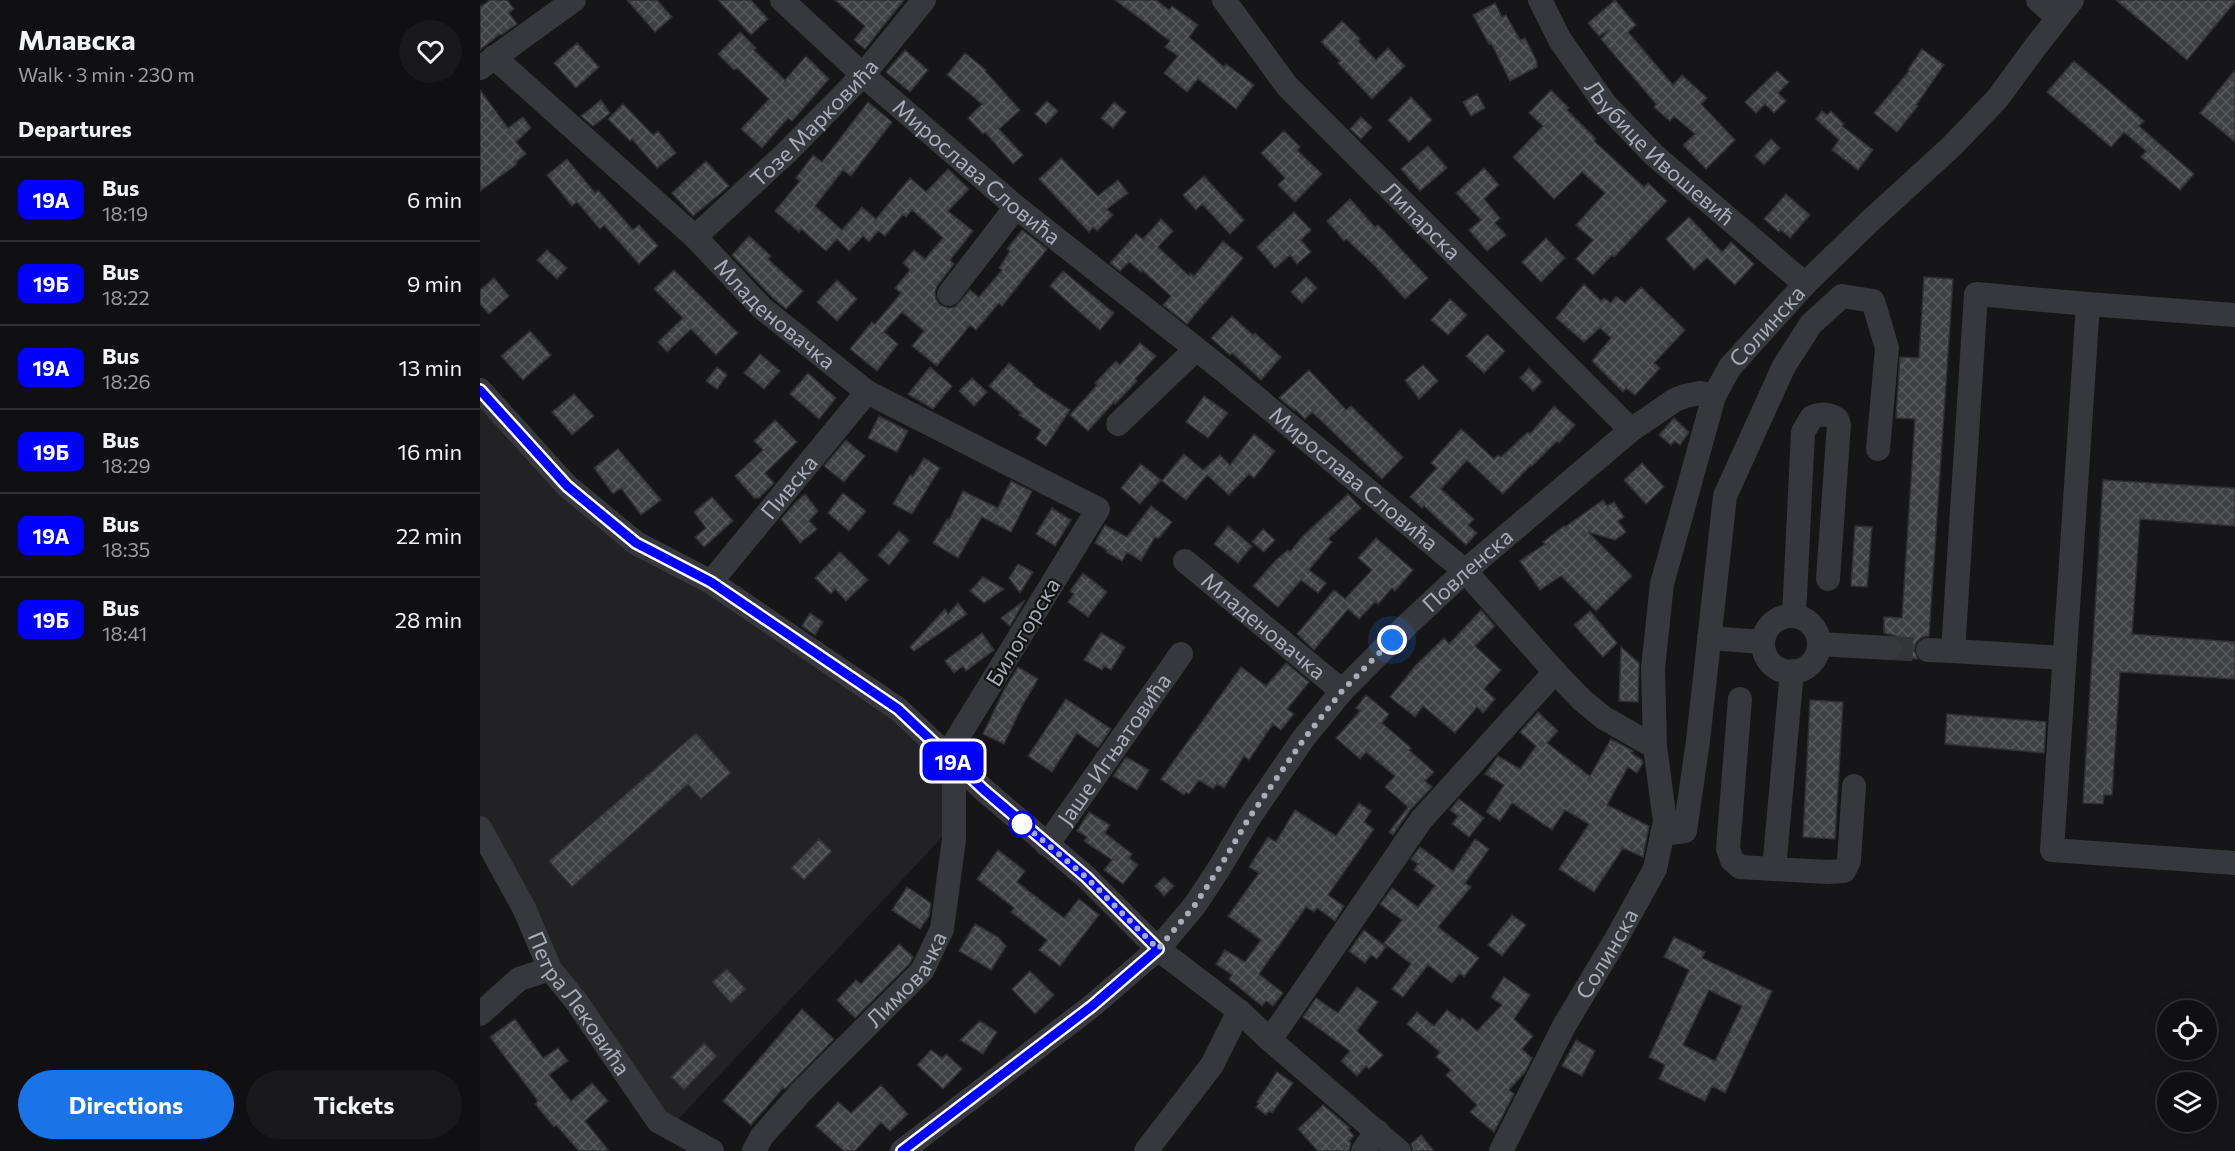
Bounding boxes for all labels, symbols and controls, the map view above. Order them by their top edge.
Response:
button: heart [399,20,462,83]
text: Млавска [18,22,136,56]
street label: Тозе Марковића [744,53,884,192]
text: Walk · 3 min · 230 m [18,62,195,86]
street label: Љубице Ивошевић [1579,75,1740,231]
street label: Мирослава Словића [888,93,1066,250]
text: Departures [18,115,132,142]
text: Bus [102,174,139,201]
street label: Липарска [1377,175,1467,265]
text: 6 min [407,186,462,213]
text: 19А [33,187,70,212]
text: 18:19 [102,201,148,225]
street label: Младеновачка [709,252,841,375]
text: Bus [102,258,139,285]
text: 9 min [407,270,462,297]
text: 19Б [33,271,69,296]
street label: Солинска [1723,280,1810,372]
text: 18:22 [102,285,150,309]
text: Bus [102,342,139,369]
text: 13 min [398,354,462,381]
text: 19А [33,355,70,380]
text: 18:26 [102,369,151,393]
street label: Мирослава Словића [1264,400,1444,556]
text: Bus [102,426,139,453]
text: 16 min [398,438,462,465]
text: 19Б [33,439,69,464]
street label: Пивска [754,449,823,524]
text: 18:29 [102,453,151,477]
text: Bus [102,510,139,537]
text: 22 min [396,522,462,549]
street label: Повленска [1416,522,1518,617]
text: 19А [33,523,70,548]
text: 18:35 [102,537,150,561]
street label: Младеновачка [1196,566,1332,685]
street label: Билогорска [980,573,1066,691]
text: Bus [102,594,139,621]
text: 28 min [395,606,462,633]
text: 19Б [33,607,69,632]
text: 18:41 [102,621,147,645]
your location [1377,625,1407,655]
street label: Јаше Игњатовића [1051,668,1176,830]
line badge: 19А [918,742,988,780]
text: 19А [935,749,972,774]
unlabelled marker [1009,811,1035,837]
street label: Солинска [1569,904,1643,1004]
street label: Петра Лековића [523,927,637,1080]
street label: Лимовачка [860,927,952,1032]
map controls [2157,1000,2217,1132]
button: locate [2157,1000,2217,1060]
button: Directions [18,1070,234,1139]
button: Tickets [246,1070,462,1139]
button: layers [2157,1072,2217,1132]

